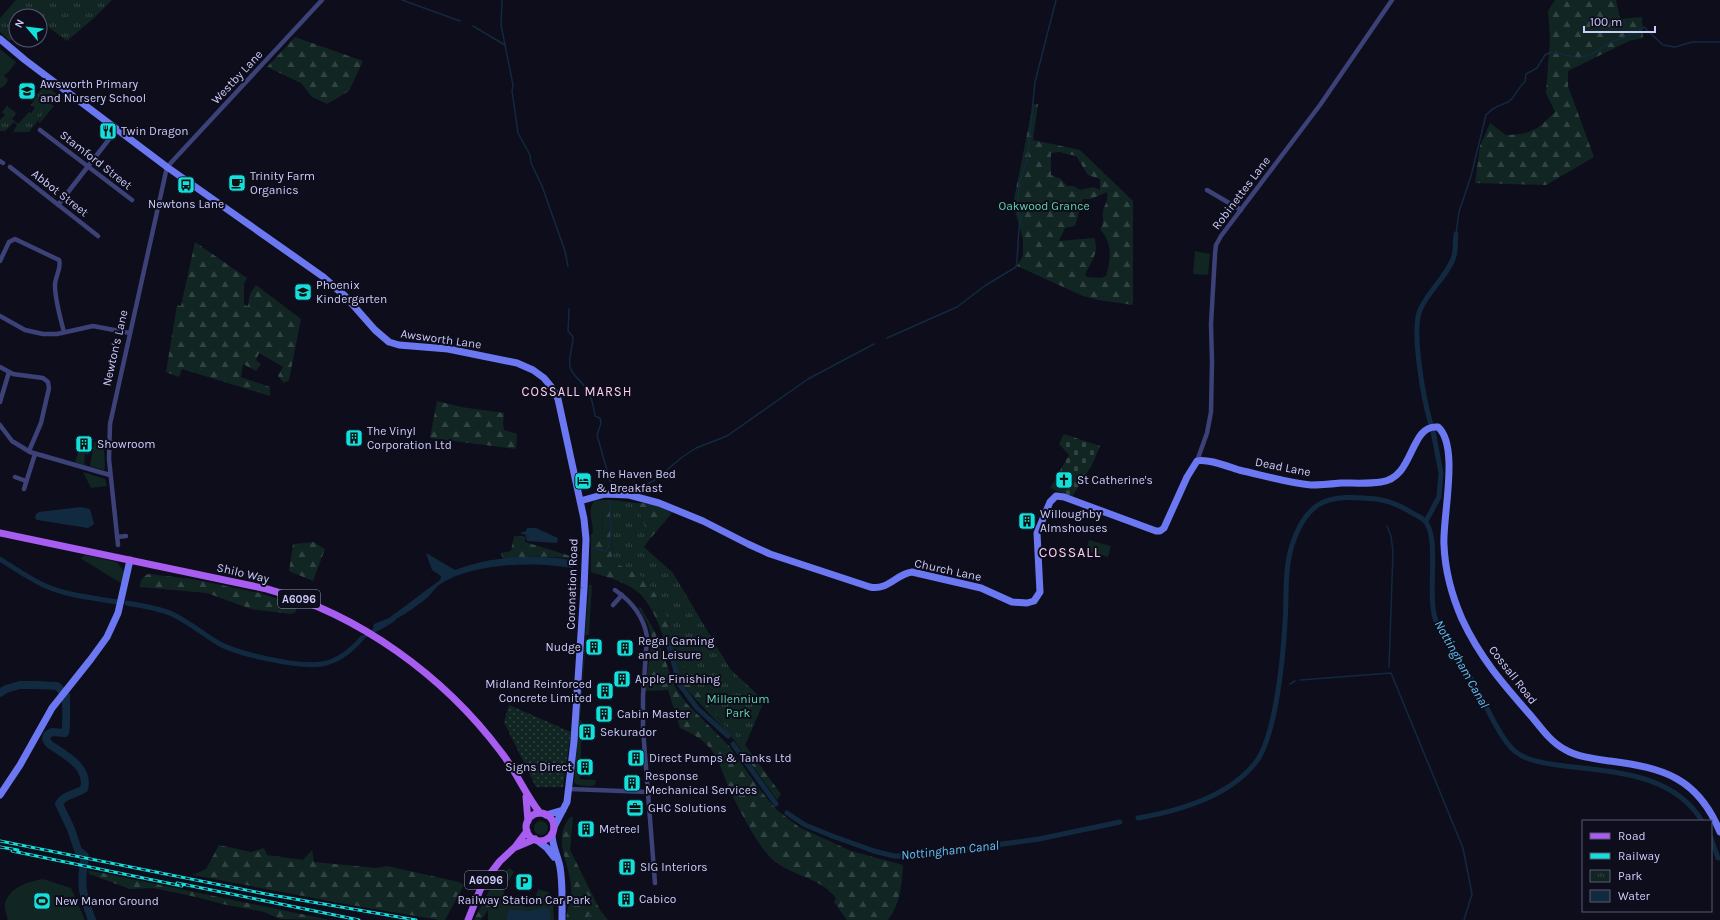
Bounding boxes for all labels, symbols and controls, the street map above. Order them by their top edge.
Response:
north arrow [8,8,48,48]
scale bar [1584,8,1655,34]
text: 100 m [1590,15,1622,29]
text: N [12,17,27,30]
street label: Westby Lane [209,47,265,107]
place label: Awsworth Primary and Nursery School [40,77,146,105]
school or university icon: Awsworth Primary and Nursery School [17,81,37,101]
restaurant icon: Twin Dragon [98,121,118,141]
place label: Twin Dragon [121,124,189,138]
street label: Stamford Street [57,128,135,193]
street label: Robinettes Lane [1209,154,1273,232]
street label: Abbot Street [29,167,91,220]
place label: Trinity Farm Organics [250,169,315,197]
cafe icon: Trinity Farm Organics [227,173,247,193]
bus stop icon: Newtons Lane [176,175,196,195]
place label: Newtons Lane [148,197,224,211]
park label: Oakwood Grance [998,199,1090,213]
place label: Phoenix Kindergarten [316,278,387,306]
school or university icon: Phoenix Kindergarten [293,282,313,302]
street label: Newton's Lane [99,309,131,387]
street label: Awsworth Lane [400,326,482,352]
district label: COSSALL MARSH [522,384,632,399]
place label: The Vinyl Corporation Ltd [367,424,452,452]
building icon: The Vinyl Corporation Ltd [344,428,364,448]
building icon: Showroom [74,434,94,454]
place label: Showroom [97,437,155,451]
street label: Dead Lane [1254,455,1312,479]
place label: The Haven Bed & Breakfast [596,467,676,495]
church icon: St Catherine's [1054,470,1074,490]
hotel icon: The Haven Bed & Breakfast [573,471,593,491]
place label: St Catherine's [1077,473,1153,487]
place label: Willoughby Almshouses [1040,507,1108,535]
building icon: Willoughby Almshouses [1017,511,1037,531]
street label: Coronation Road [563,538,581,630]
district label: COSSALL [1039,544,1101,561]
street label: Church Lane [913,556,983,584]
street label: Shilo Way [215,560,271,586]
road number: A6096 [278,590,320,608]
water label: Nottingham Canal [1432,617,1492,711]
place label: Regal Gaming and Leisure [638,634,714,662]
building icon: Nudge [584,637,604,657]
building icon: Regal Gaming and Leisure [615,638,635,658]
place label: Nudge [545,640,581,654]
street label: Cossall Road [1486,643,1540,707]
building icon: Apple Finishing [612,669,632,689]
place label: Apple Finishing [635,672,720,686]
place label: Midland Reinforced Concrete Limited [485,677,592,705]
building icon: Midland Reinforced Concrete Limited [595,681,615,701]
park label: Millennium Park [706,692,770,720]
building icon: Cabin Master [594,704,614,724]
place label: Cabin Master [617,707,690,721]
building icon: Sekurador [577,722,597,742]
place label: Sekurador [600,725,657,739]
building icon: Direct Pumps & Tanks Ltd [626,748,646,768]
place label: Direct Pumps & Tanks Ltd [649,751,792,765]
building icon: Signs Direct [575,757,595,777]
place label: Signs Direct [505,760,572,774]
place label: Response Mechanical Services [645,769,757,797]
building icon: Response Mechanical Services [622,773,642,793]
office icon: GHC Solutions [625,798,645,818]
place label: GHC Solutions [648,801,727,815]
building icon: Metreel [576,819,596,839]
legend [1582,820,1712,912]
place label: Metreel [599,822,640,836]
text: Road [1618,829,1646,843]
water label: Nottingham Canal [900,837,1000,863]
text: Railway [1618,849,1660,863]
building icon: SIG Interiors [617,857,637,877]
place label: SIG Interiors [640,860,708,874]
text: Park [1618,869,1643,883]
road number: A6096 [465,871,507,889]
parking icon: Railway Station Car Park [514,872,534,892]
building icon: Cabico [616,889,636,909]
text: Water [1618,889,1651,903]
sports icon: New Manor Ground [32,891,52,911]
place label: Cabico [639,892,676,906]
place label: Railway Station Car Park [457,893,591,907]
place label: New Manor Ground [55,894,159,908]

